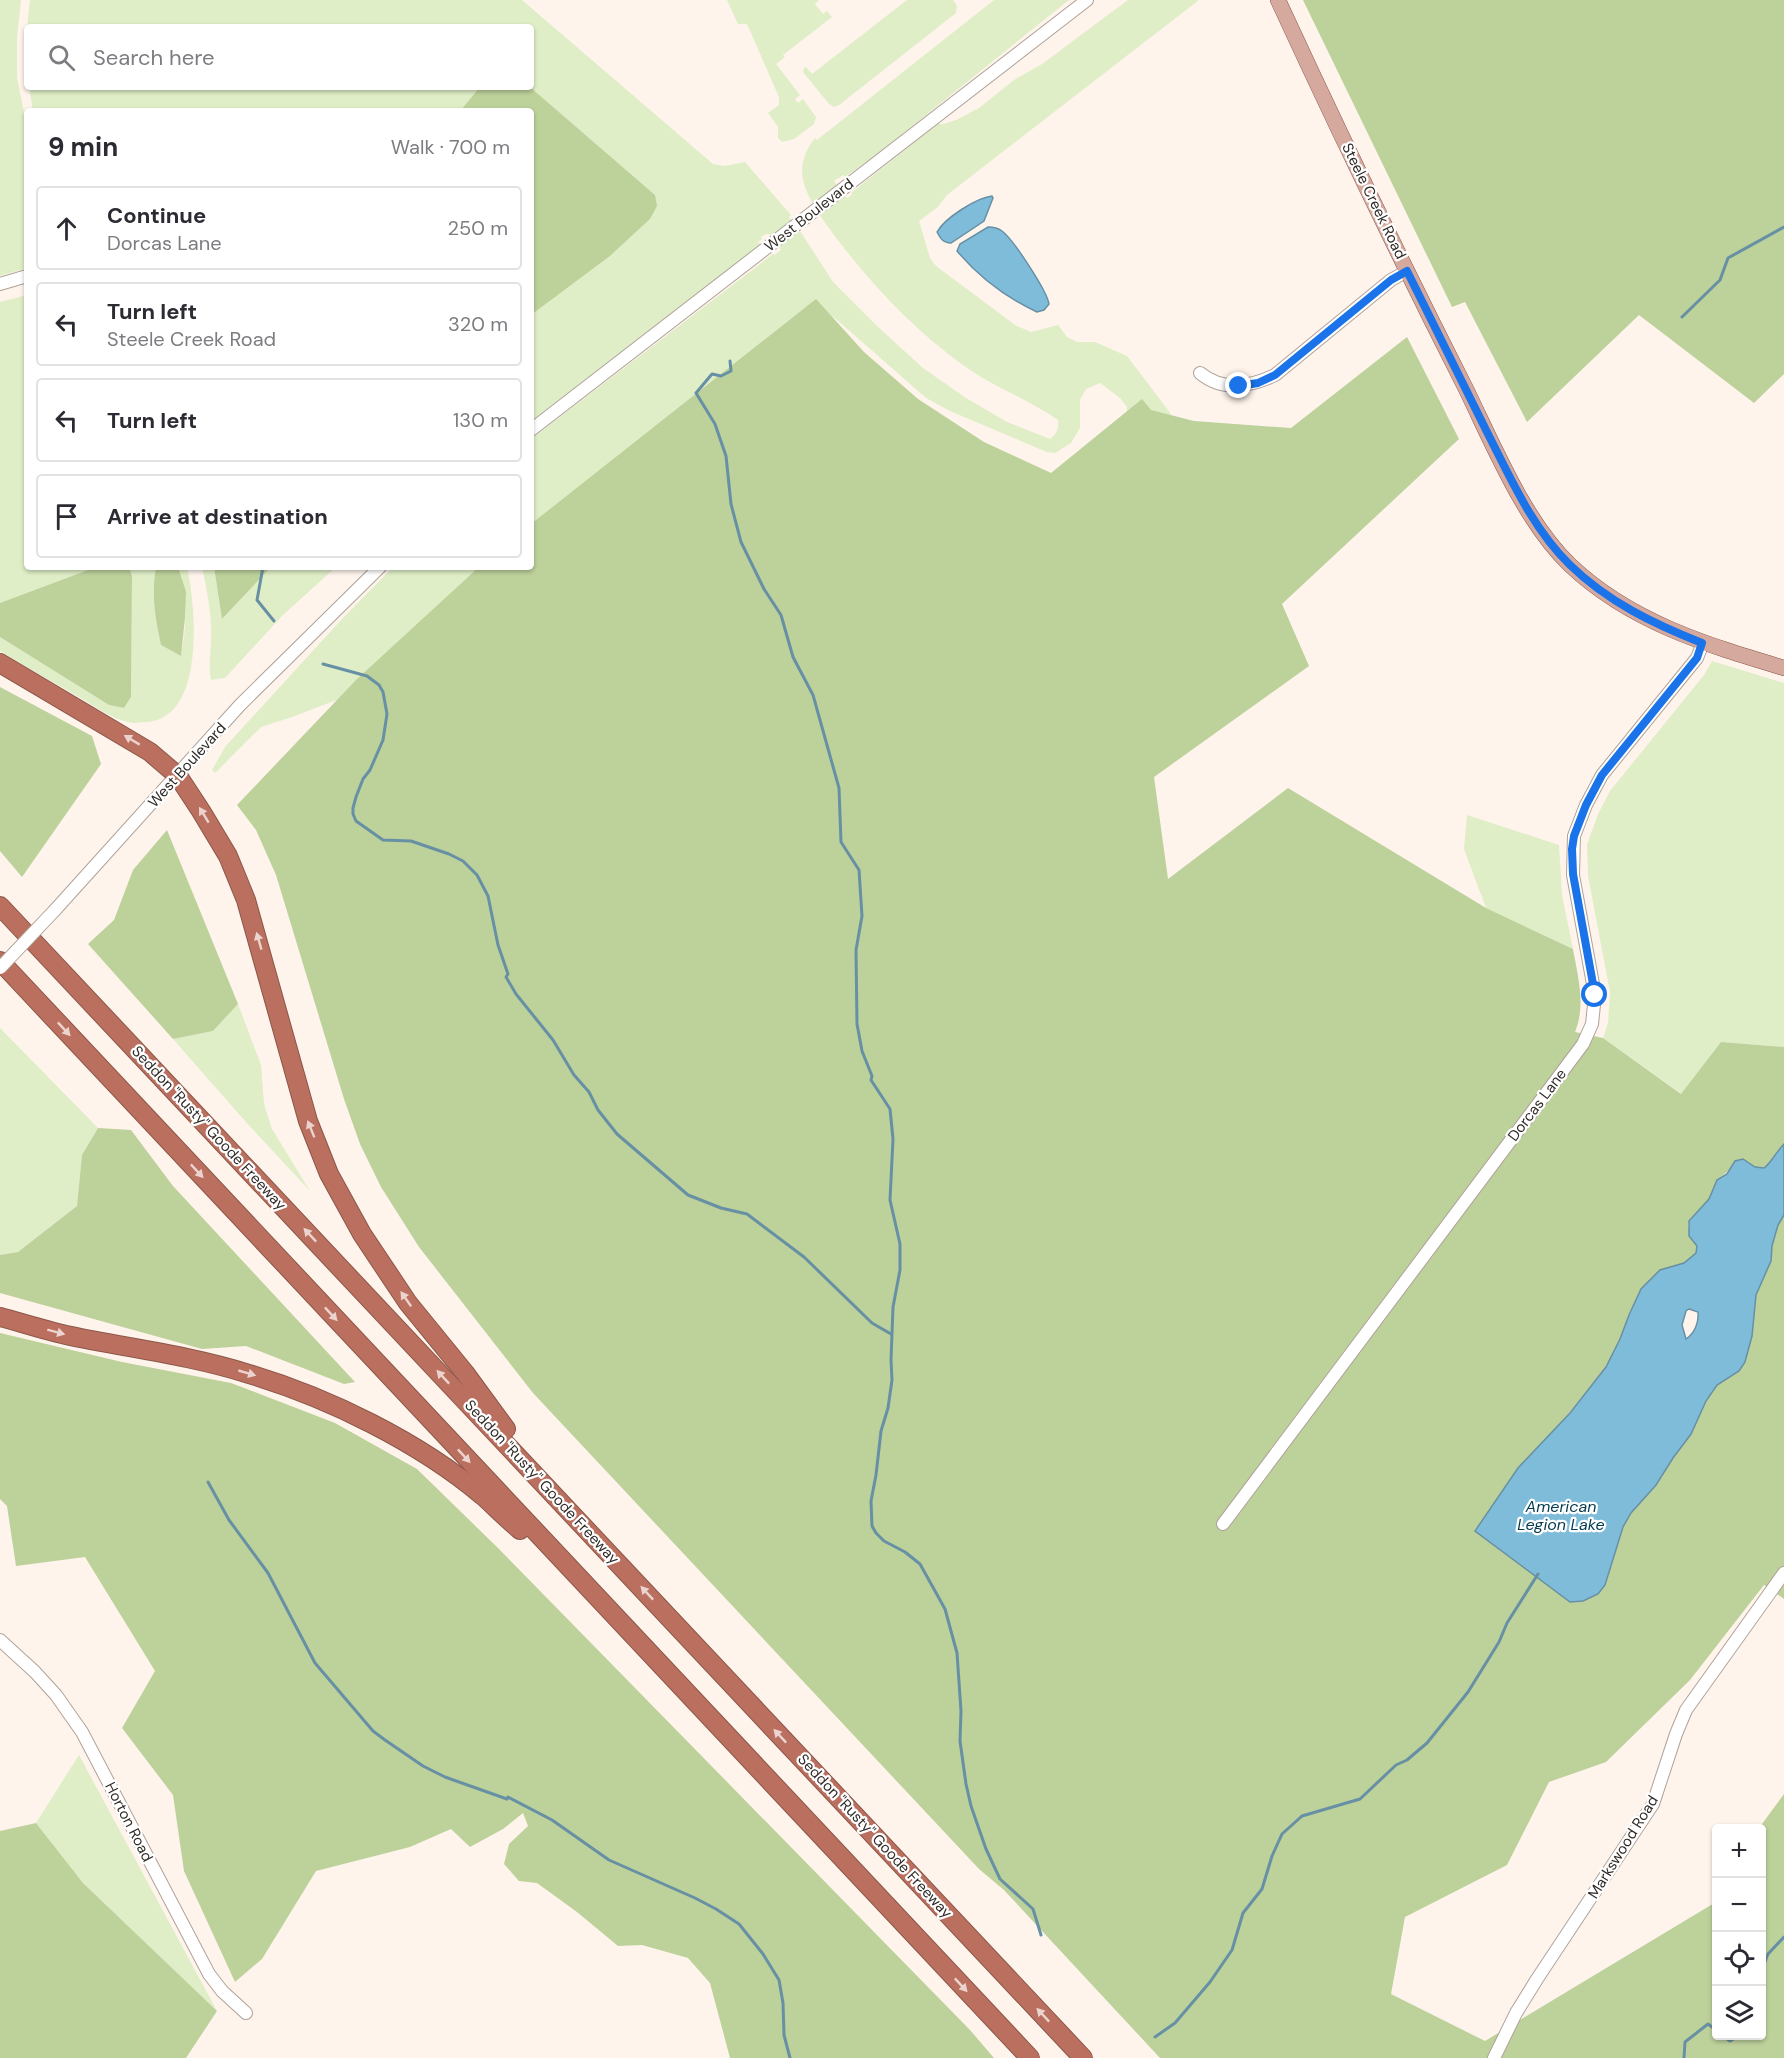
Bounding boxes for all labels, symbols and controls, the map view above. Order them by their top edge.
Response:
search box [24,24,534,90]
icon: search [45,41,78,74]
text: Search here [93,43,214,72]
text: 9 min [48,130,118,164]
text: Walk · 700 m [391,134,510,160]
street label: Steele Creek Road [1337,140,1411,262]
street label: West Boulevard [760,174,858,256]
text: Continue [107,201,206,230]
icon: ahead [50,212,83,245]
text: 250 m [447,215,508,241]
text: Dorcas Lane [107,230,222,256]
text: Turn left [107,297,197,326]
icon: left [50,308,83,341]
text: 320 m [448,311,508,337]
text: Steele Creek Road [107,326,276,352]
route end [1225,372,1251,398]
icon: left [50,404,83,437]
text: Turn left [107,406,197,435]
text: 130 m [453,407,508,433]
icon: arrive [50,500,83,533]
text: Arrive at destination [107,502,328,531]
street label: West Boulevard [143,718,231,812]
one-way arrow [124,735,140,746]
one-way arrow [198,807,209,823]
one-way arrow [254,932,263,950]
route start [1581,981,1607,1007]
one-way arrow [57,1022,71,1037]
street label: Seddon "Rusty" Goode Freeway [127,1042,291,1215]
street label: Dorcas Lane [1503,1065,1571,1145]
one-way arrow [306,1120,315,1138]
one-way arrow [190,1164,204,1179]
one-way arrow [303,1228,317,1242]
one-way arrow [401,1291,412,1307]
one-way arrow [324,1306,338,1321]
one-way arrow [48,1328,66,1337]
one-way arrow [238,1369,256,1378]
one-way arrow [437,1370,450,1385]
street label: Seddon "Rusty" Goode Freeway [460,1396,624,1569]
one-way arrow [457,1448,471,1462]
water label: American Legion Lake [1517,1496,1605,1535]
one-way arrow [640,1587,654,1601]
one-way arrow [773,1728,787,1743]
street label: Seddon "Rusty" Goode Freeway [793,1750,957,1923]
street label: Horton Road [100,1779,158,1865]
street label: Markswood Road [1583,1792,1663,1902]
map controls [1712,1824,1766,2040]
button: + [1712,1824,1766,1878]
button: − [1712,1878,1766,1932]
button: locate [1712,1932,1766,1986]
one-way arrow [954,1977,968,1992]
button: layers [1712,1986,1766,2040]
one-way arrow [1036,2008,1050,2023]

